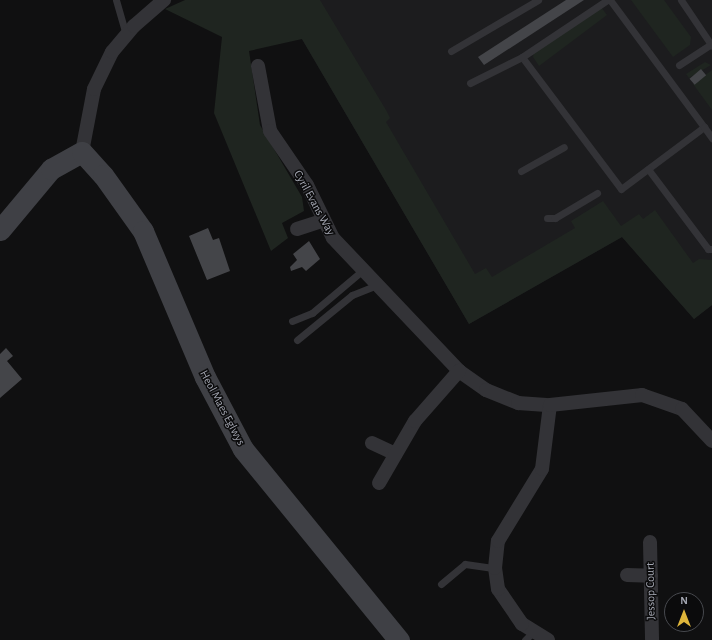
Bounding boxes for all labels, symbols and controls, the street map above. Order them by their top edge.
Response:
street label: Cyril Evans Way [290,168,338,238]
street label: Heol Maes Eglwys [196,368,248,448]
street label: Jessop Court [643,562,659,620]
north arrow [664,592,704,632]
text: N [680,595,688,606]

